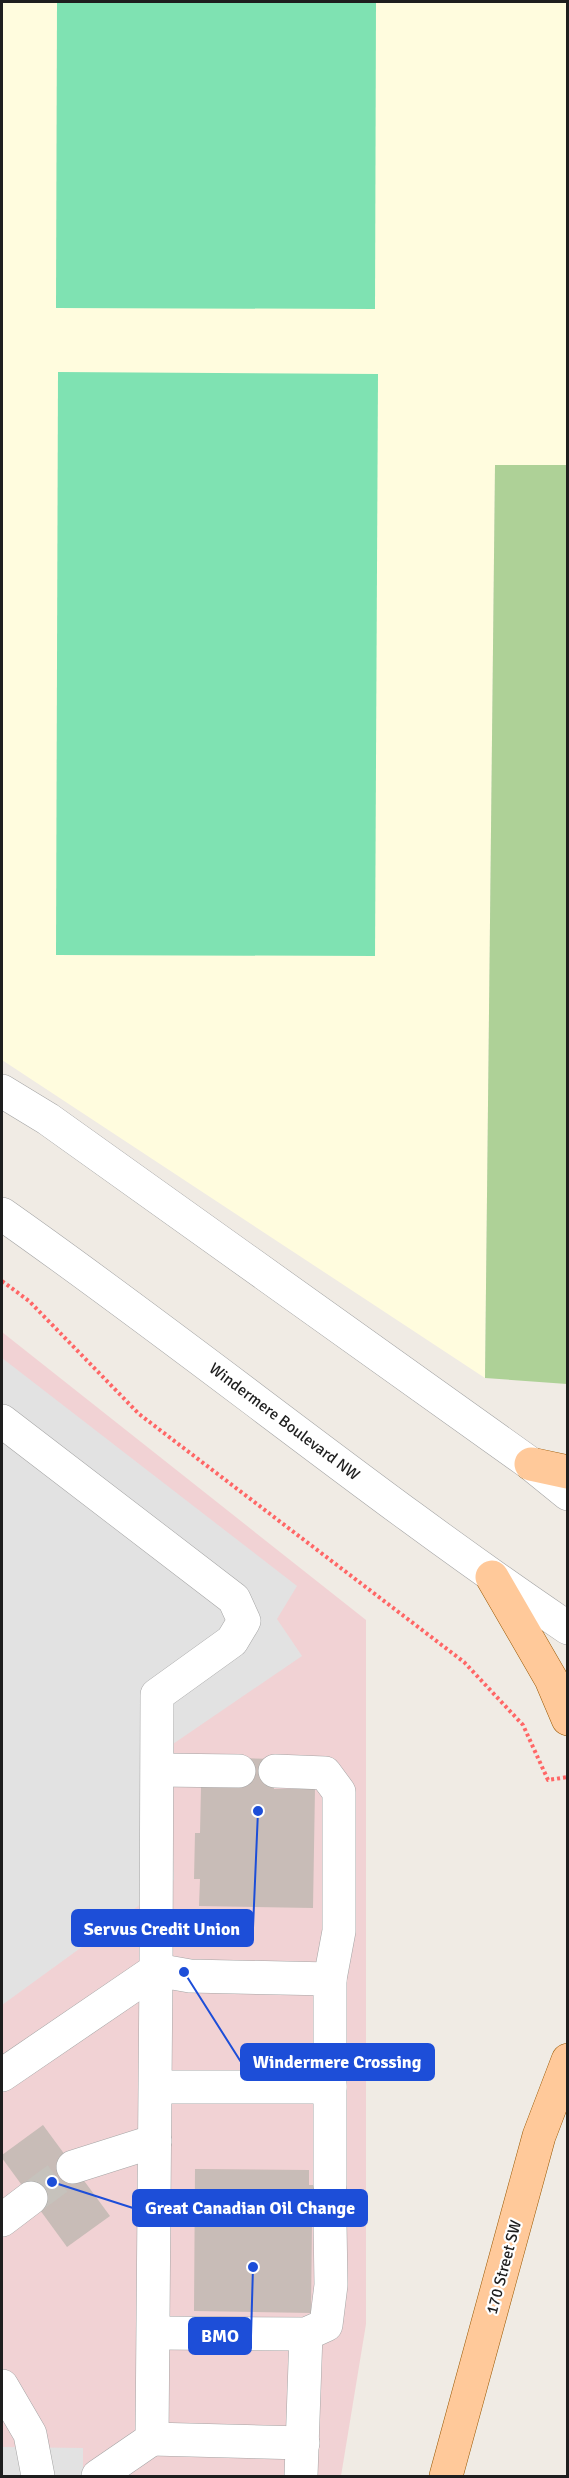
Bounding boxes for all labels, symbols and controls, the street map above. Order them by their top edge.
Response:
street label: Windermere Boulevard NW [205,1359,364,1485]
callout: Servus Credit Union [72,1910,253,1946]
text: Servus Credit Union [84,1918,240,1940]
callout: Windermere Crossing [241,2044,434,2080]
text: Windermere Crossing [253,2051,422,2073]
callout: Great Canadian Oil Change [133,2190,367,2226]
text: Great Canadian Oil Change [145,2197,355,2219]
street label: 170 Street SW [482,2218,526,2317]
callout: BMO [189,2318,251,2354]
text: BMO [201,2325,239,2347]

